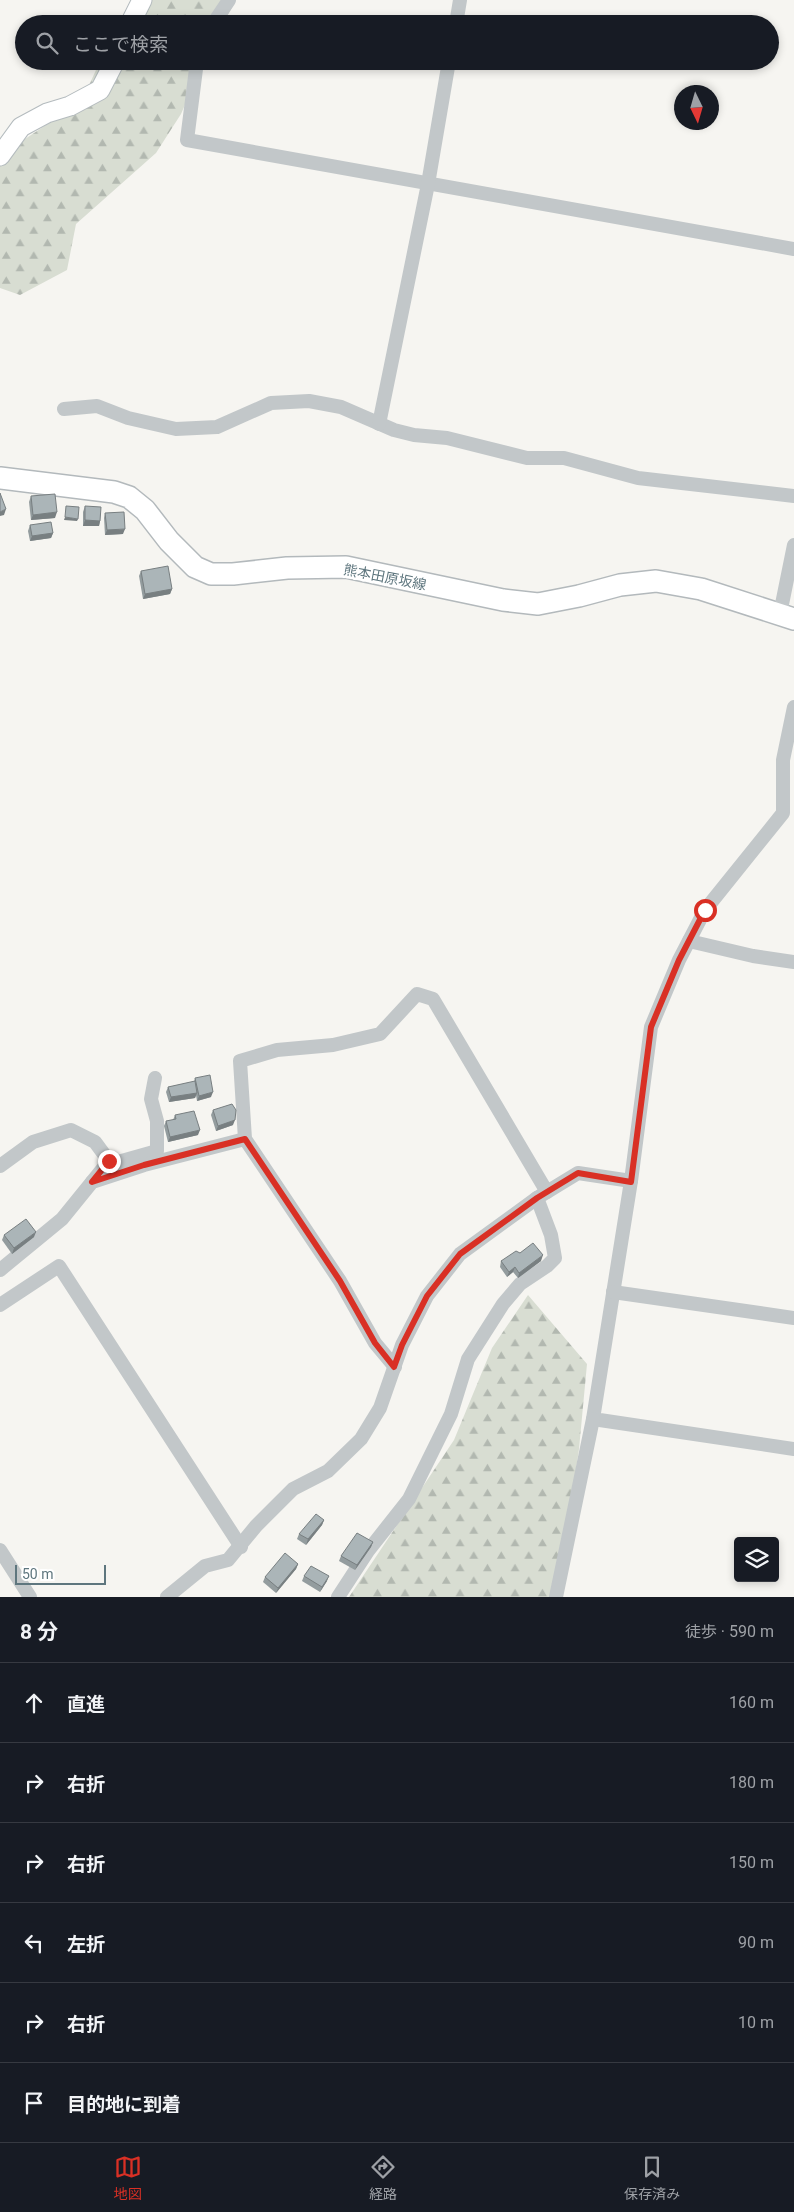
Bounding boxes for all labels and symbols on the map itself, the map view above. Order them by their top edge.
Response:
north arrow [674,85,719,130]
street label: 熊本田原坂線 [342,561,428,593]
route start [694,899,717,922]
route end [98,1150,121,1173]
scale bar [15,1562,106,1585]

